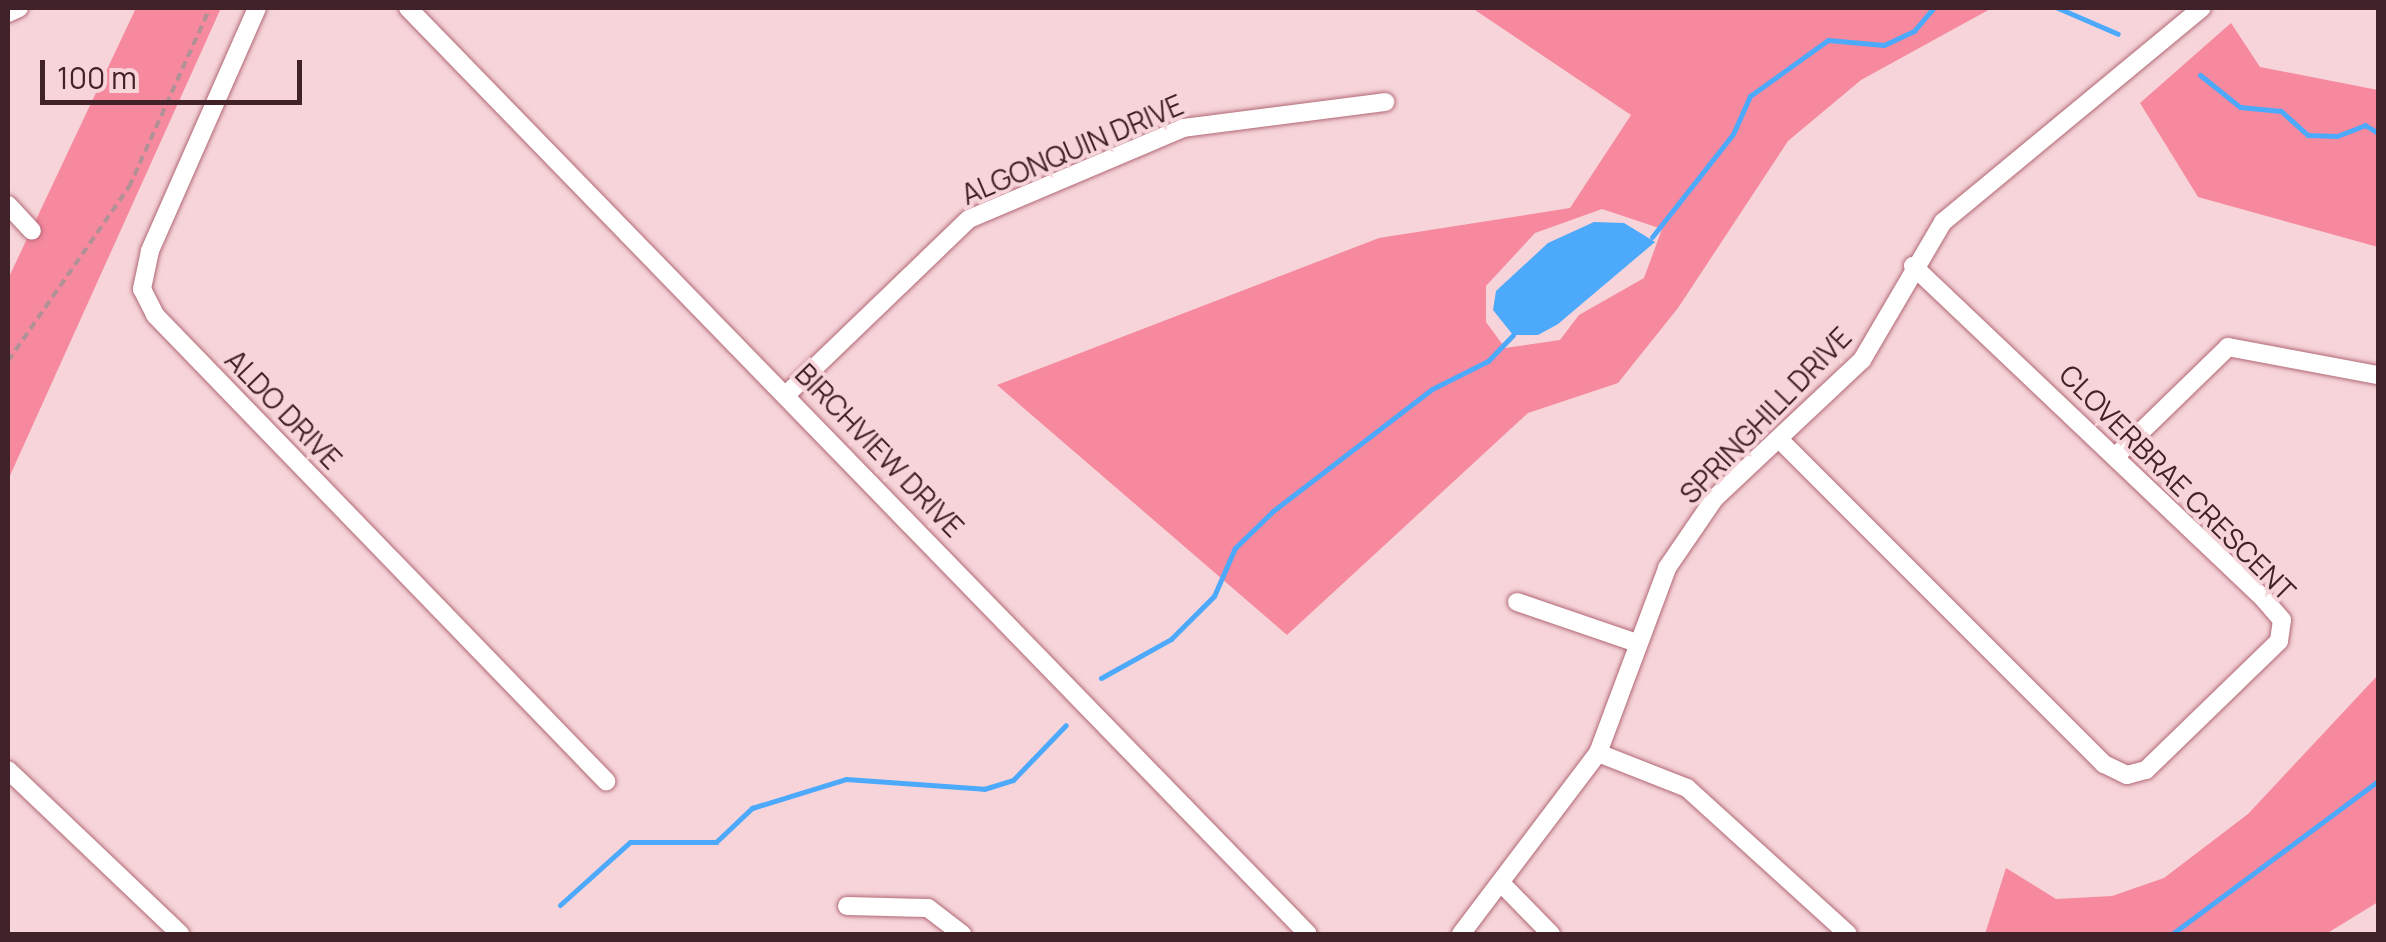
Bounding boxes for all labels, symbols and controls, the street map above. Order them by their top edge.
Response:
scale bar [45,40,308,102]
text: 100 m [57,57,137,98]
street label: ALGONQUIN DRIVE [956,87,1188,211]
street label: SPRINGHILL DRIVE [1672,320,1858,510]
street label: ALDO DRIVE [219,342,349,476]
street label: BIRCHVIEW DRIVE [789,357,971,543]
street label: CLOVERBRAE CRESCENT [2053,357,2303,607]

